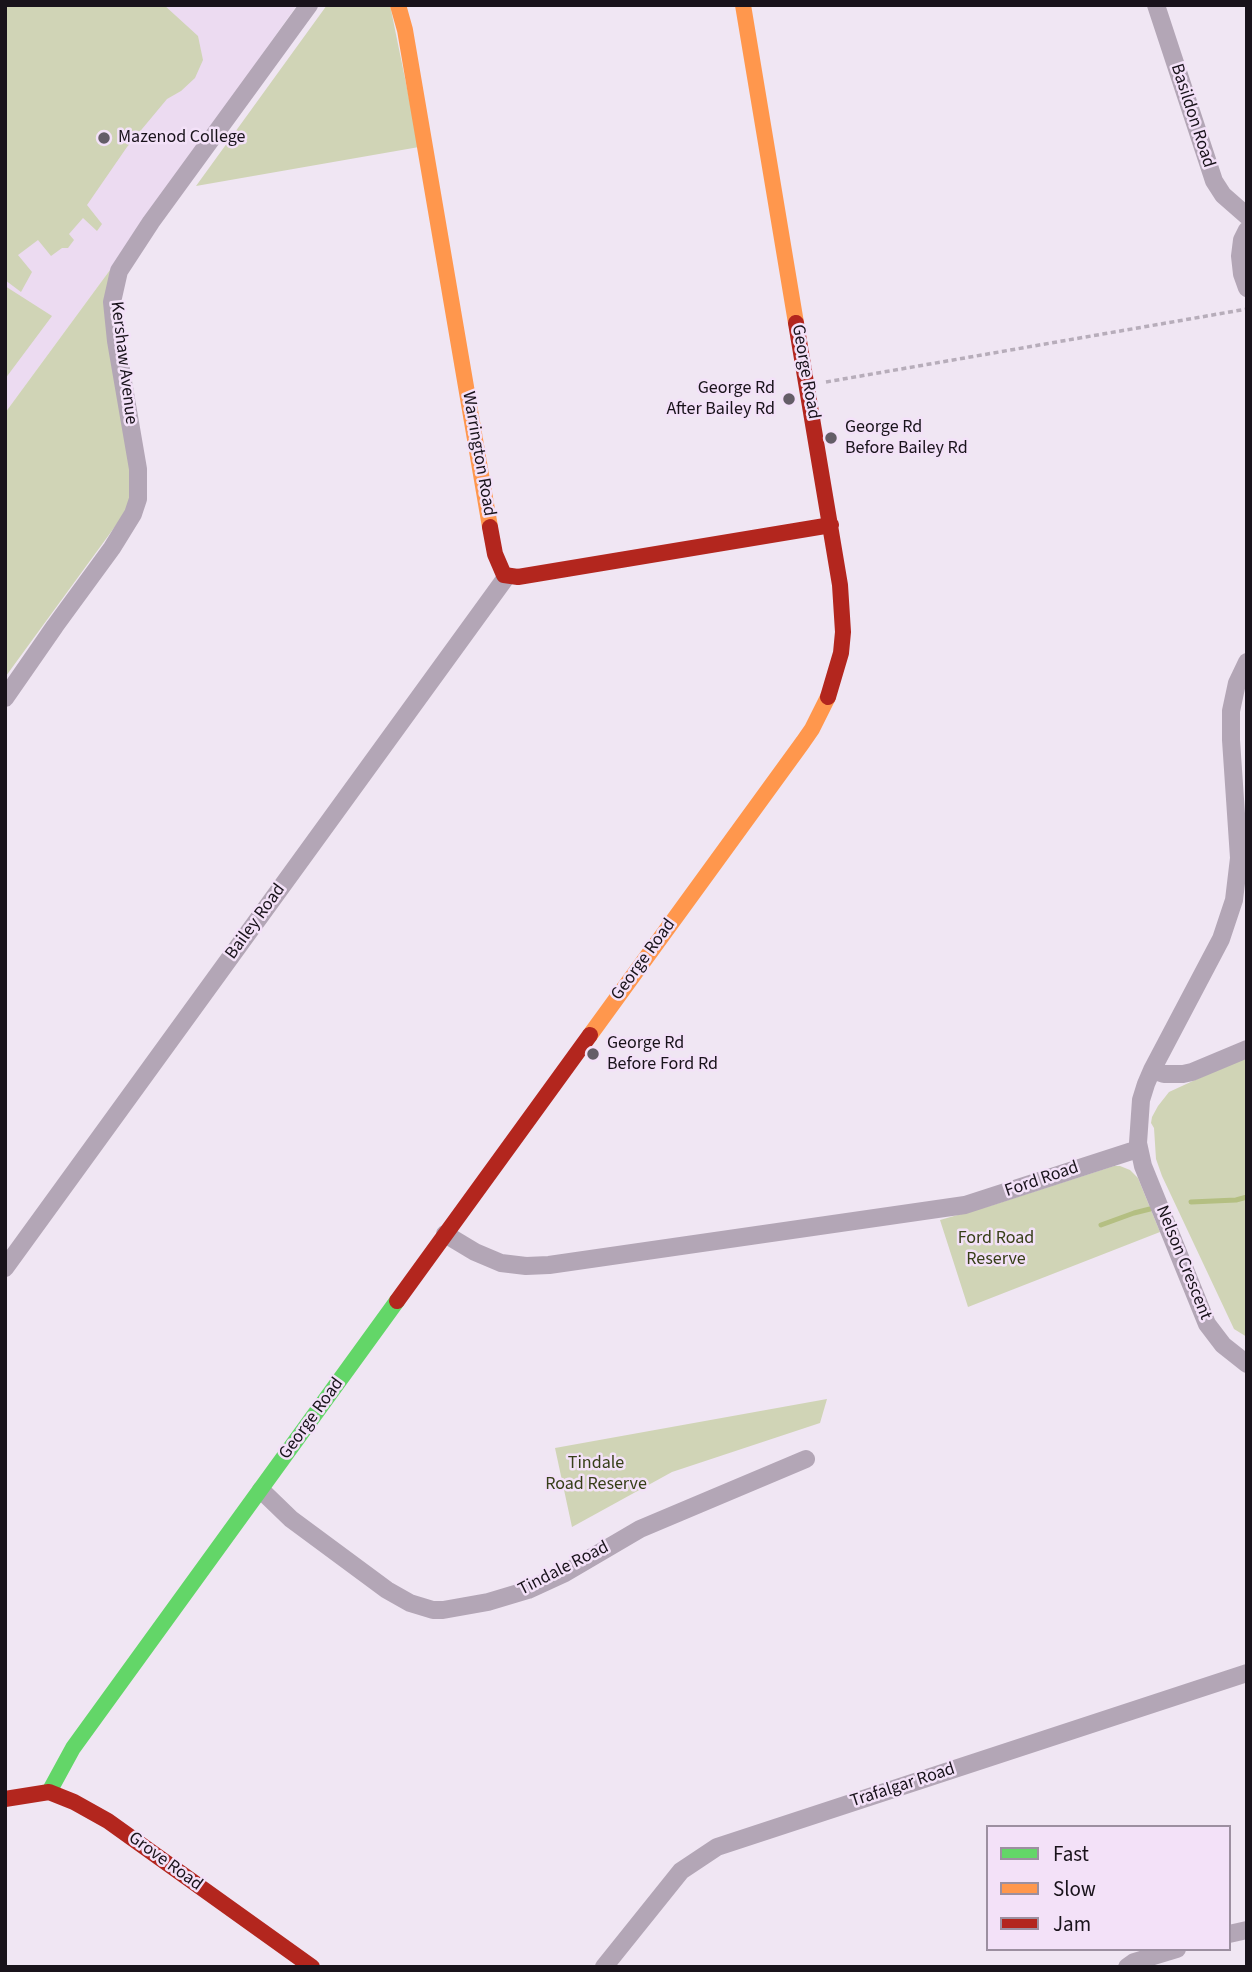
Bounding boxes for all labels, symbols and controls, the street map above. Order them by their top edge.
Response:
street label: Basildon Road [1165,61,1219,171]
place label: Mazenod College [118,127,245,149]
marker: Mazenod College [96,130,112,146]
street label: Kershaw Avenue [105,300,141,426]
street label: George Road [786,323,824,421]
place label: George Rd After Bailey Rd [666,378,775,420]
street label: Warrington Road [456,390,500,518]
marker: George Rd After Bailey Rd [781,391,797,407]
place label: George Rd Before Bailey Rd [845,417,968,460]
marker: George Rd Before Bailey Rd [823,430,839,446]
street label: Bailey Road [221,880,291,964]
street label: George Road [607,915,681,1005]
place label: George Rd Before Ford Rd [607,1033,718,1076]
marker: George Rd Before Ford Rd [585,1046,601,1062]
street label: Ford Road [1002,1157,1082,1203]
street label: Nelson Crescent [1150,1203,1216,1323]
park label: Ford Road Reserve [958,1228,1034,1270]
street label: George Road [275,1374,349,1464]
park label: Tindale Road Reserve [545,1453,647,1496]
street label: Tindale Road [515,1537,613,1601]
street label: Trafalgar Road [848,1759,958,1813]
legend [986,1825,1231,1951]
street label: Grove Road [124,1828,206,1896]
text: Fast [1053,1839,1089,1869]
text: Slow [1053,1874,1096,1904]
text: Jam [1053,1909,1091,1939]

